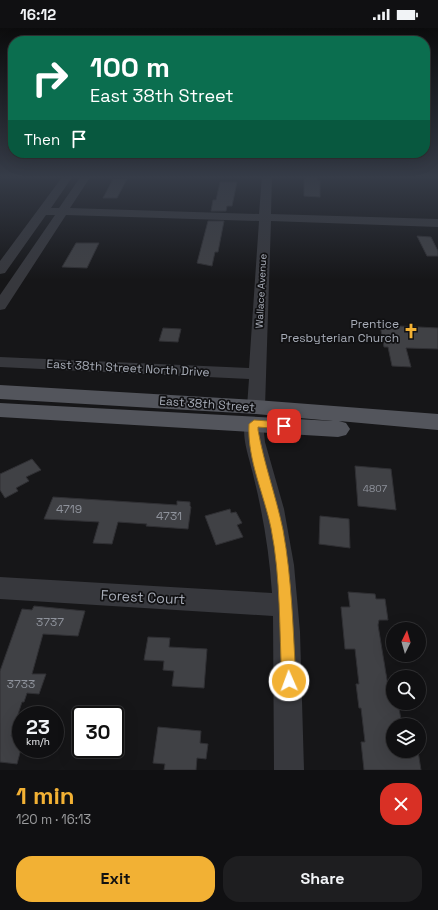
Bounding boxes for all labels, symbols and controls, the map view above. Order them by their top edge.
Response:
text: 16:12 [20,5,56,24]
text: 100 m [90,49,170,85]
icon: right [24,52,76,104]
text: East 38th Street [90,84,234,107]
icon: arrive [68,128,90,150]
text: Then [24,130,60,149]
street label: Wallace Avenue [253,253,269,329]
place label: Prentice Presbyterian Church [281,316,399,346]
church icon: Prentice Presbyterian Church [402,322,420,340]
street label: East 38th Street North Drive [46,356,210,380]
street label: East 38th Street [159,393,255,415]
pin [267,409,301,443]
icon: arrive [273,415,295,437]
house number: 4807 [363,482,388,495]
house number: 4719 [56,501,82,517]
house number: 4731 [156,508,182,524]
street label: Forest Court [100,586,186,608]
house number: 3737 [36,614,64,630]
north arrow [386,622,426,662]
map controls [386,622,426,758]
position arrow [268,660,310,702]
button: search [386,670,426,710]
house number: 3733 [7,676,35,692]
speed limit sign: 30 [72,706,124,758]
text: 23 [26,714,50,740]
button: layers [386,718,426,758]
text: km/h [26,735,50,748]
text: 1 min [16,780,75,811]
button: close [380,783,422,825]
text: 120 m · 16:13 [16,811,91,828]
button: Exit [16,856,215,902]
button: Share [223,856,422,902]

